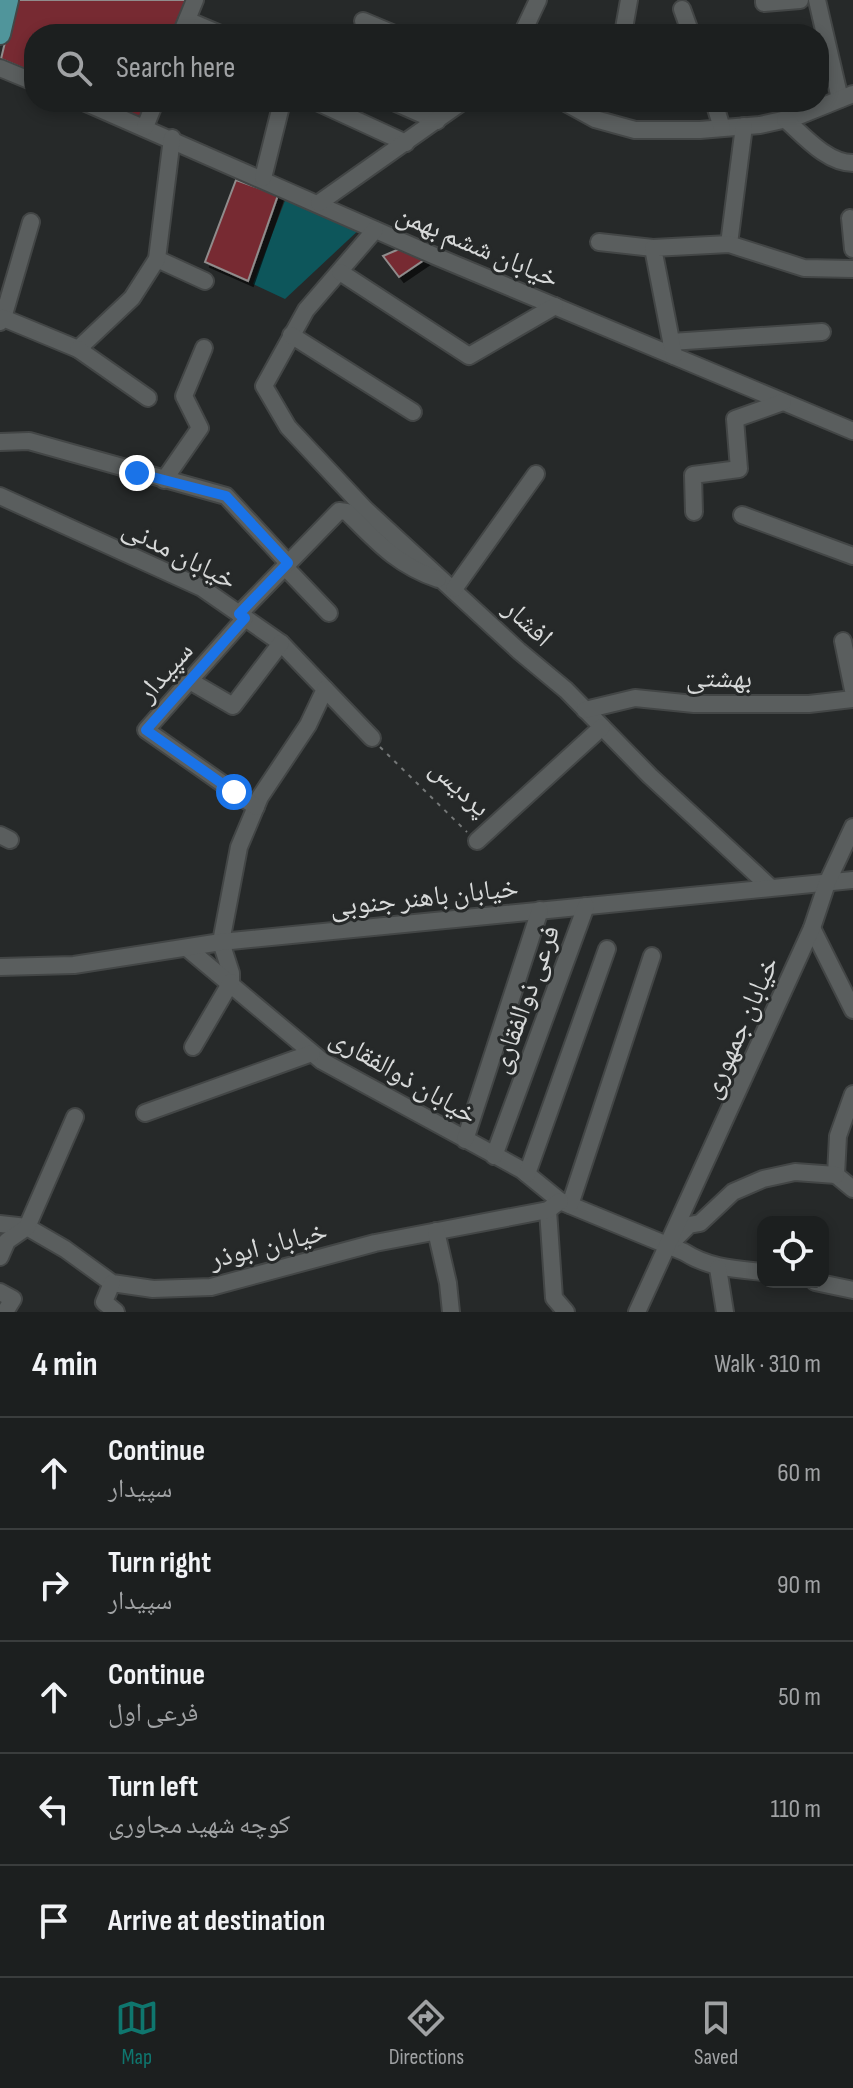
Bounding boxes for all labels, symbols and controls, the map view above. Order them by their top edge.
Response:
search box [24,24,829,112]
icon: search [52,46,96,90]
text: Search here [116,50,235,86]
street label: خیابان ششم بهمن [391,197,564,296]
route end [119,455,155,491]
street label: خیابان مدنی [117,512,242,597]
street label: افشار [496,592,559,654]
street label: سپیدار [129,635,200,710]
street label: بهشتی [686,661,752,696]
street label: پردیس [423,752,497,824]
route start [216,774,252,810]
street label: خیابان باهنر جنوبی [328,871,520,924]
street label: فرعی ذوالفقاری [483,921,567,1078]
street label: خیابان جمهوری [694,952,786,1104]
street label: خیابان ذوالفقاری [324,1021,483,1132]
street label: خیابان ابوذر [205,1215,331,1276]
map controls [757,1216,829,1288]
button: locate [757,1216,829,1288]
text: 4 min [32,1344,98,1385]
text: Walk · 310 m [714,1349,821,1380]
text: Continue [108,1433,205,1469]
icon: ahead [32,1451,76,1495]
text: 60 m [777,1458,821,1489]
text: سپیدار [108,1474,172,1505]
text: Turn right [108,1545,211,1581]
icon: right [32,1563,76,1607]
text: 90 m [777,1570,821,1601]
text: سپیدار [108,1586,172,1617]
text: Continue [108,1657,205,1693]
icon: ahead [32,1675,76,1719]
text: 50 m [778,1682,821,1713]
text: فرعی اول [108,1698,198,1729]
text: Turn left [108,1769,198,1805]
icon: left [32,1787,76,1831]
text: 110 m [770,1794,821,1825]
text: کوچه شهید مجاوری [108,1810,290,1841]
icon: arrive [32,1899,76,1943]
text: Arrive at destination [108,1903,325,1939]
tab: Map [115,1996,159,2071]
tab: Directions [389,1996,464,2071]
tab: Saved [694,1996,738,2071]

